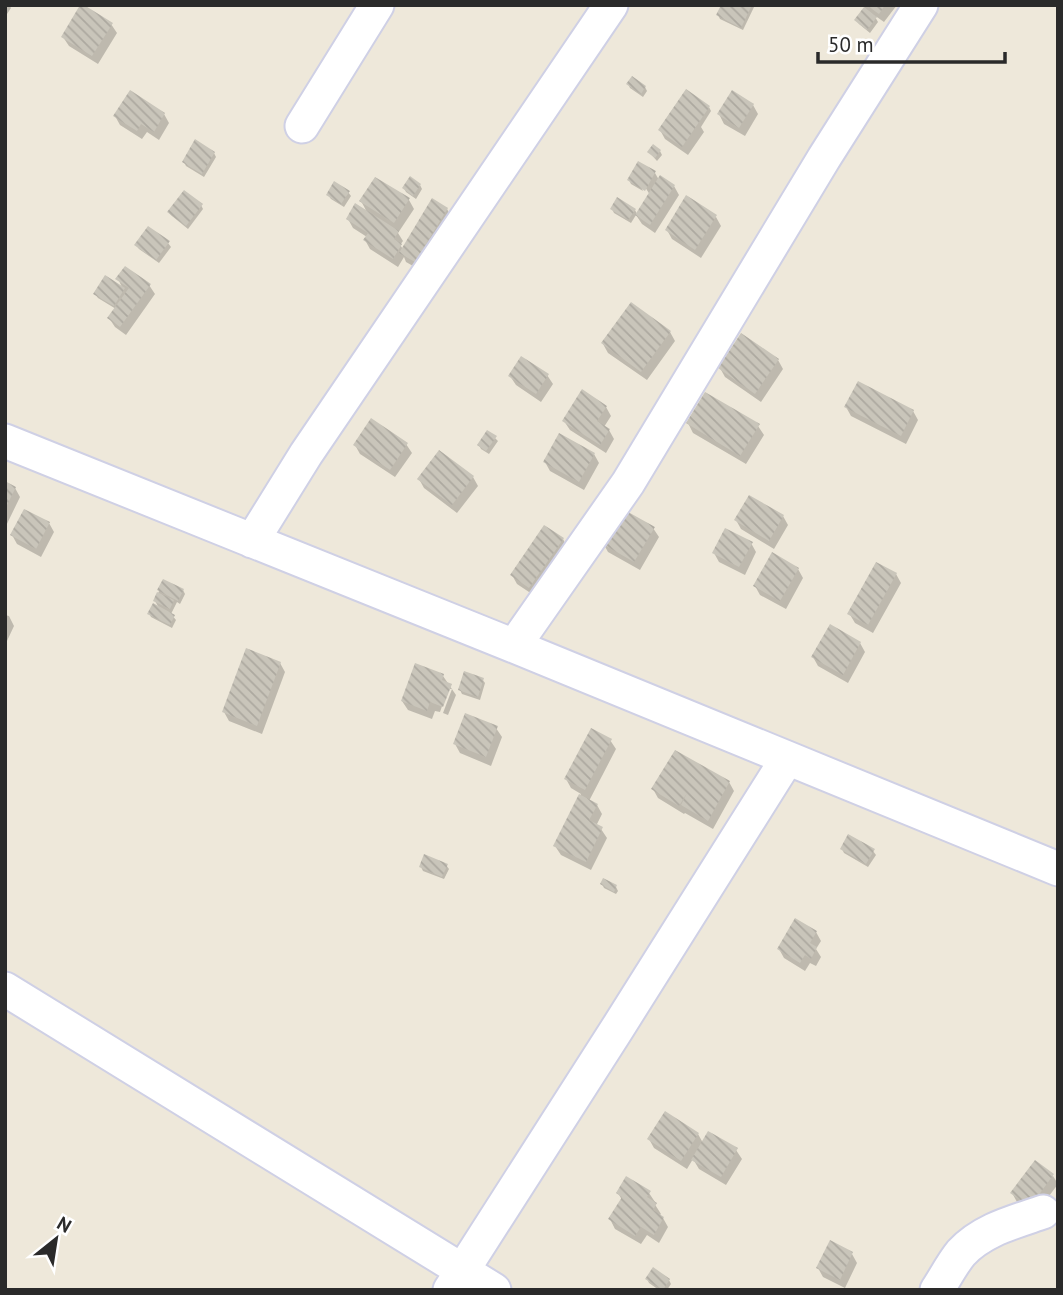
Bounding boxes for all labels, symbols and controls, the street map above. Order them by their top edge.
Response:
scale bar [818,21,1005,65]
text: 50 m [828,31,874,58]
north arrow [21,1204,91,1274]
text: N [53,1211,76,1238]

